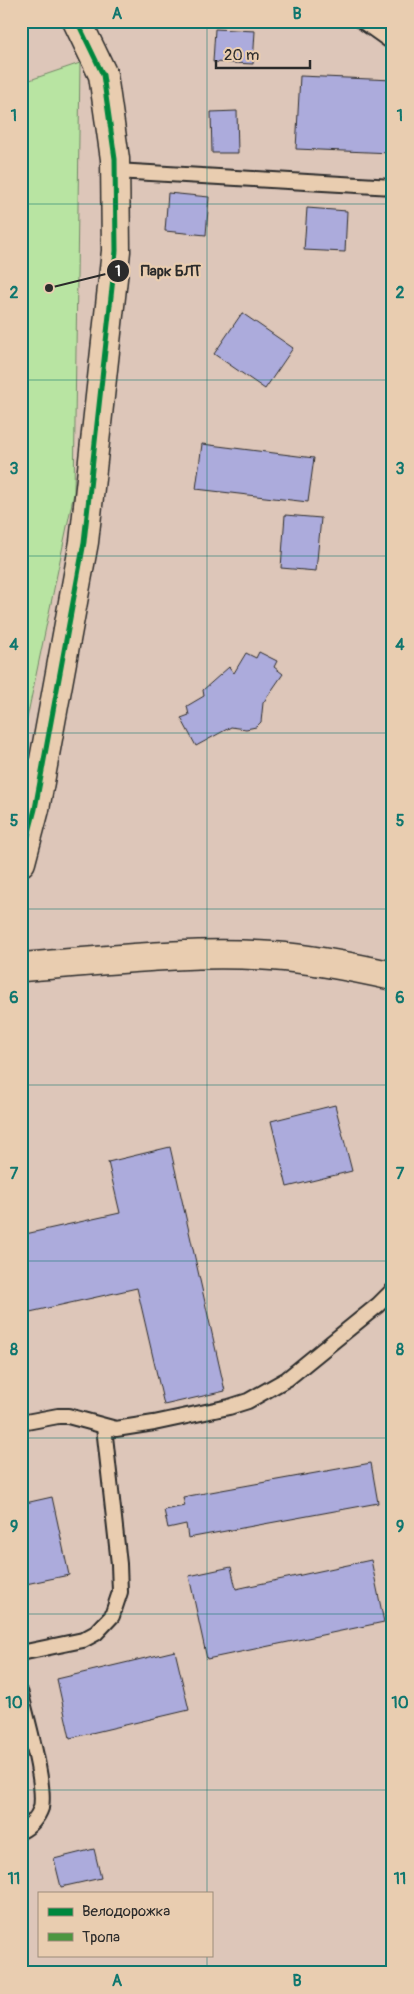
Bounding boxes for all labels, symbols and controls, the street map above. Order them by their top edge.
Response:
text: A [112,4,123,24]
text: B [292,4,302,24]
scale bar [216,38,310,70]
text: 20 m [224,46,259,65]
text: 1 [11,106,17,126]
text: 1 [397,106,403,126]
callout: Парк БЛТ [106,256,211,286]
text: 1 [115,262,121,281]
text: Парк БЛТ [141,262,202,281]
text: 2 [10,283,19,303]
text: 2 [396,283,405,303]
text: 3 [10,459,19,479]
text: 3 [396,459,405,479]
text: 4 [9,635,19,655]
text: 4 [395,635,405,655]
text: 5 [10,811,19,831]
text: 5 [396,811,405,831]
text: 6 [9,988,19,1008]
text: 6 [395,988,405,1008]
text: 7 [10,1164,19,1184]
text: 7 [396,1164,405,1184]
text: 8 [10,1340,18,1360]
text: 8 [396,1340,404,1360]
text: 9 [10,1517,18,1537]
text: 9 [396,1517,404,1537]
text: 10 [5,1693,23,1713]
text: 10 [391,1693,409,1713]
text: 11 [8,1869,20,1889]
text: 11 [394,1869,406,1889]
legend [38,1892,212,1956]
text: Велодорожка [82,1902,170,1921]
text: Тропа [82,1928,120,1947]
text: A [112,1971,123,1991]
text: B [292,1971,302,1991]

